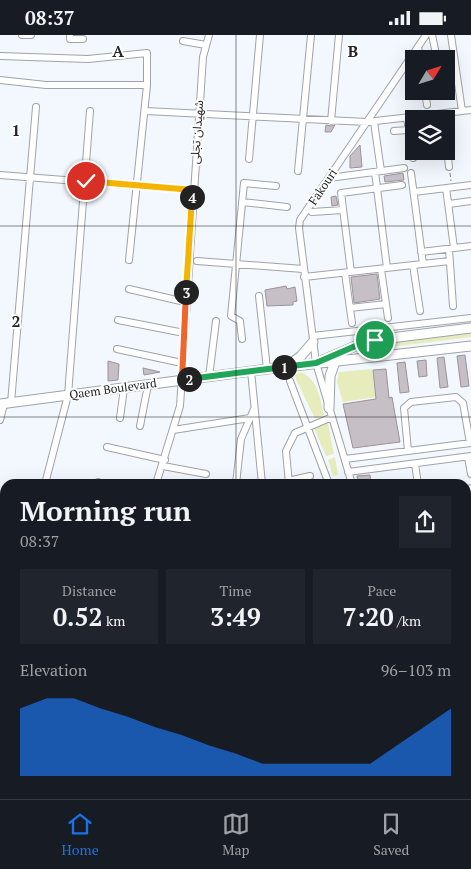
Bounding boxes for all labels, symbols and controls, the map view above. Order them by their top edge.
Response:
text: 08:37 [25,5,74,30]
text: A [112,40,124,62]
text: B [348,40,358,62]
north arrow [405,50,455,100]
map controls [405,50,455,160]
street label: شهیدان تجلی [187,100,206,164]
button: layers [405,110,455,160]
text: 1 [11,119,21,141]
pin [65,160,107,202]
street label: Fakouri [305,165,340,208]
icon: check [72,167,100,195]
pin: 4 [180,185,204,209]
text: 4 [189,188,196,207]
pin: 3 [174,279,198,305]
text: 3 [183,283,190,302]
text: 2 [11,310,21,332]
pin [354,319,396,361]
icon: arrive [361,326,389,354]
pin: 1 [272,355,296,379]
text: 1 [281,358,288,377]
pin: 2 [176,367,202,391]
text: 2 [186,370,193,389]
street label: Qaem Boulevard [68,375,158,402]
text: Morning run [20,492,191,529]
button: share [399,496,451,548]
text: 08:37 [20,530,59,552]
text: Distance [62,581,116,600]
text: Time [219,581,252,600]
text: Pace [367,581,396,600]
text: 0.52 [53,600,103,633]
text: 3:49 [210,600,261,633]
text: 7:20 [343,600,394,633]
text: km [103,611,125,630]
text: /km [394,611,421,630]
text: Elevation [20,659,87,681]
text: 96–103 m [381,659,451,681]
tab: Home [62,810,99,859]
tab: Map [222,810,250,859]
tab: Saved [373,810,409,859]

